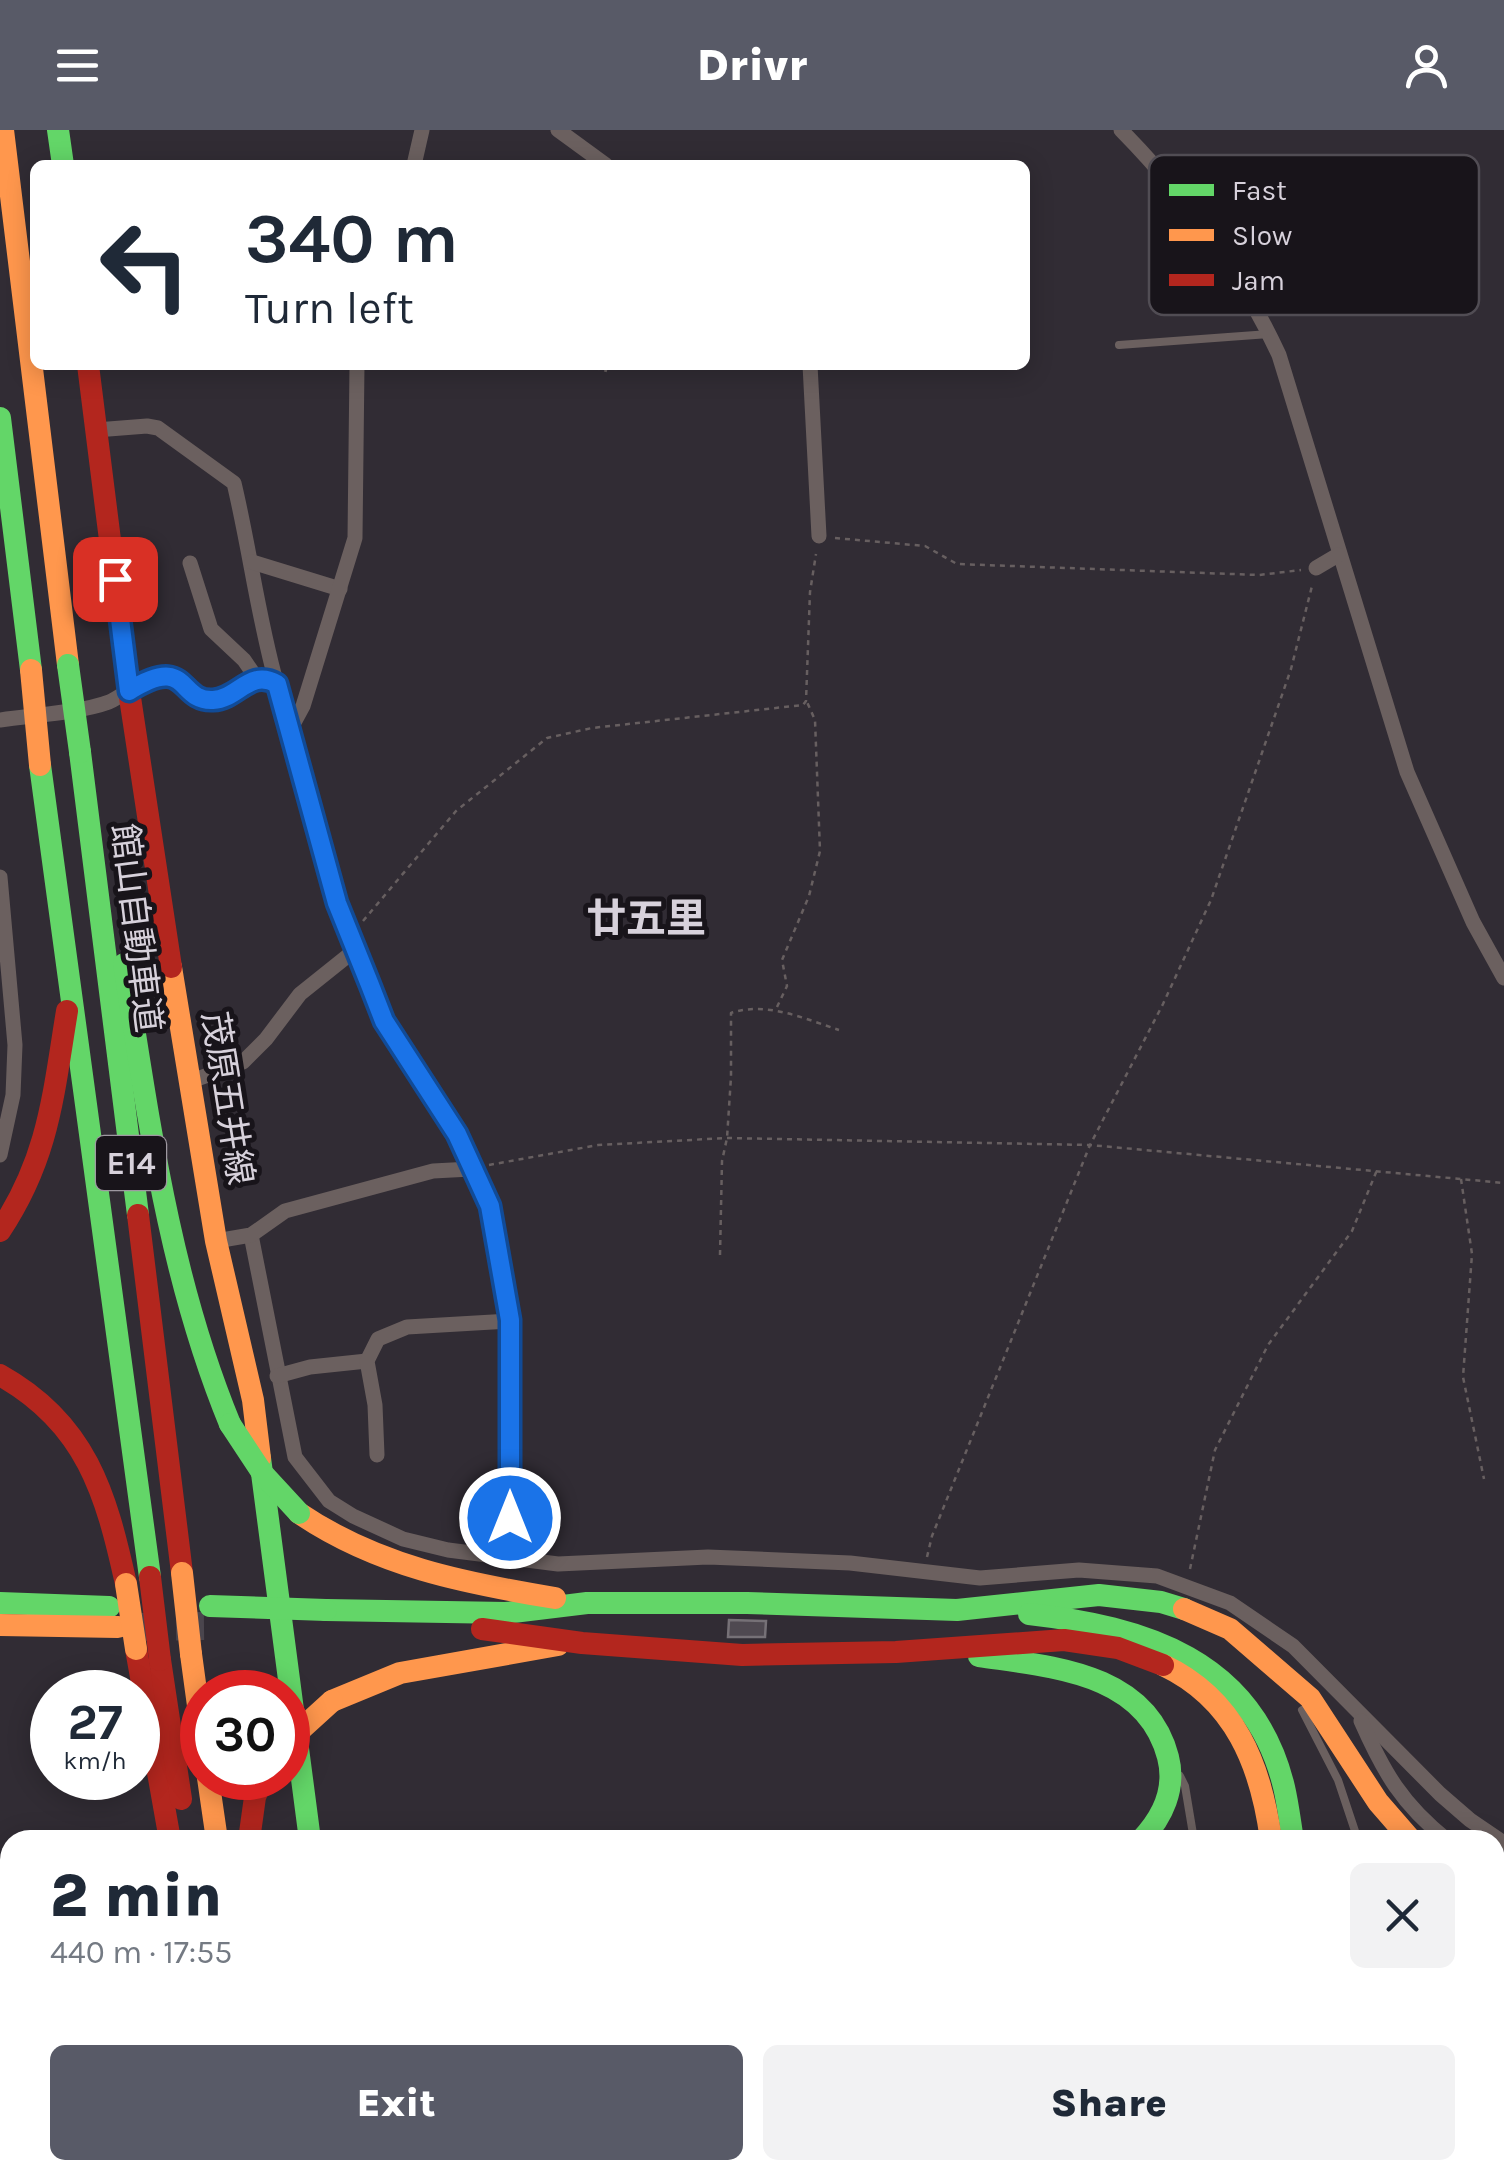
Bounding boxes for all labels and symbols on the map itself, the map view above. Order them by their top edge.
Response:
legend [1149,155,1479,315]
text: Fast [1232,174,1287,207]
text: Slow [1232,219,1292,252]
text: Jam [1232,264,1285,297]
pin [73,537,158,622]
street label: 館山自動車道 [103,821,170,1035]
district label: 廿五里 [586,895,706,942]
street label: 茂原五井線 [194,1008,261,1188]
road number: E14 [96,1136,166,1190]
position arrow [458,1466,562,1570]
speed limit sign: 30 [180,1670,310,1800]

